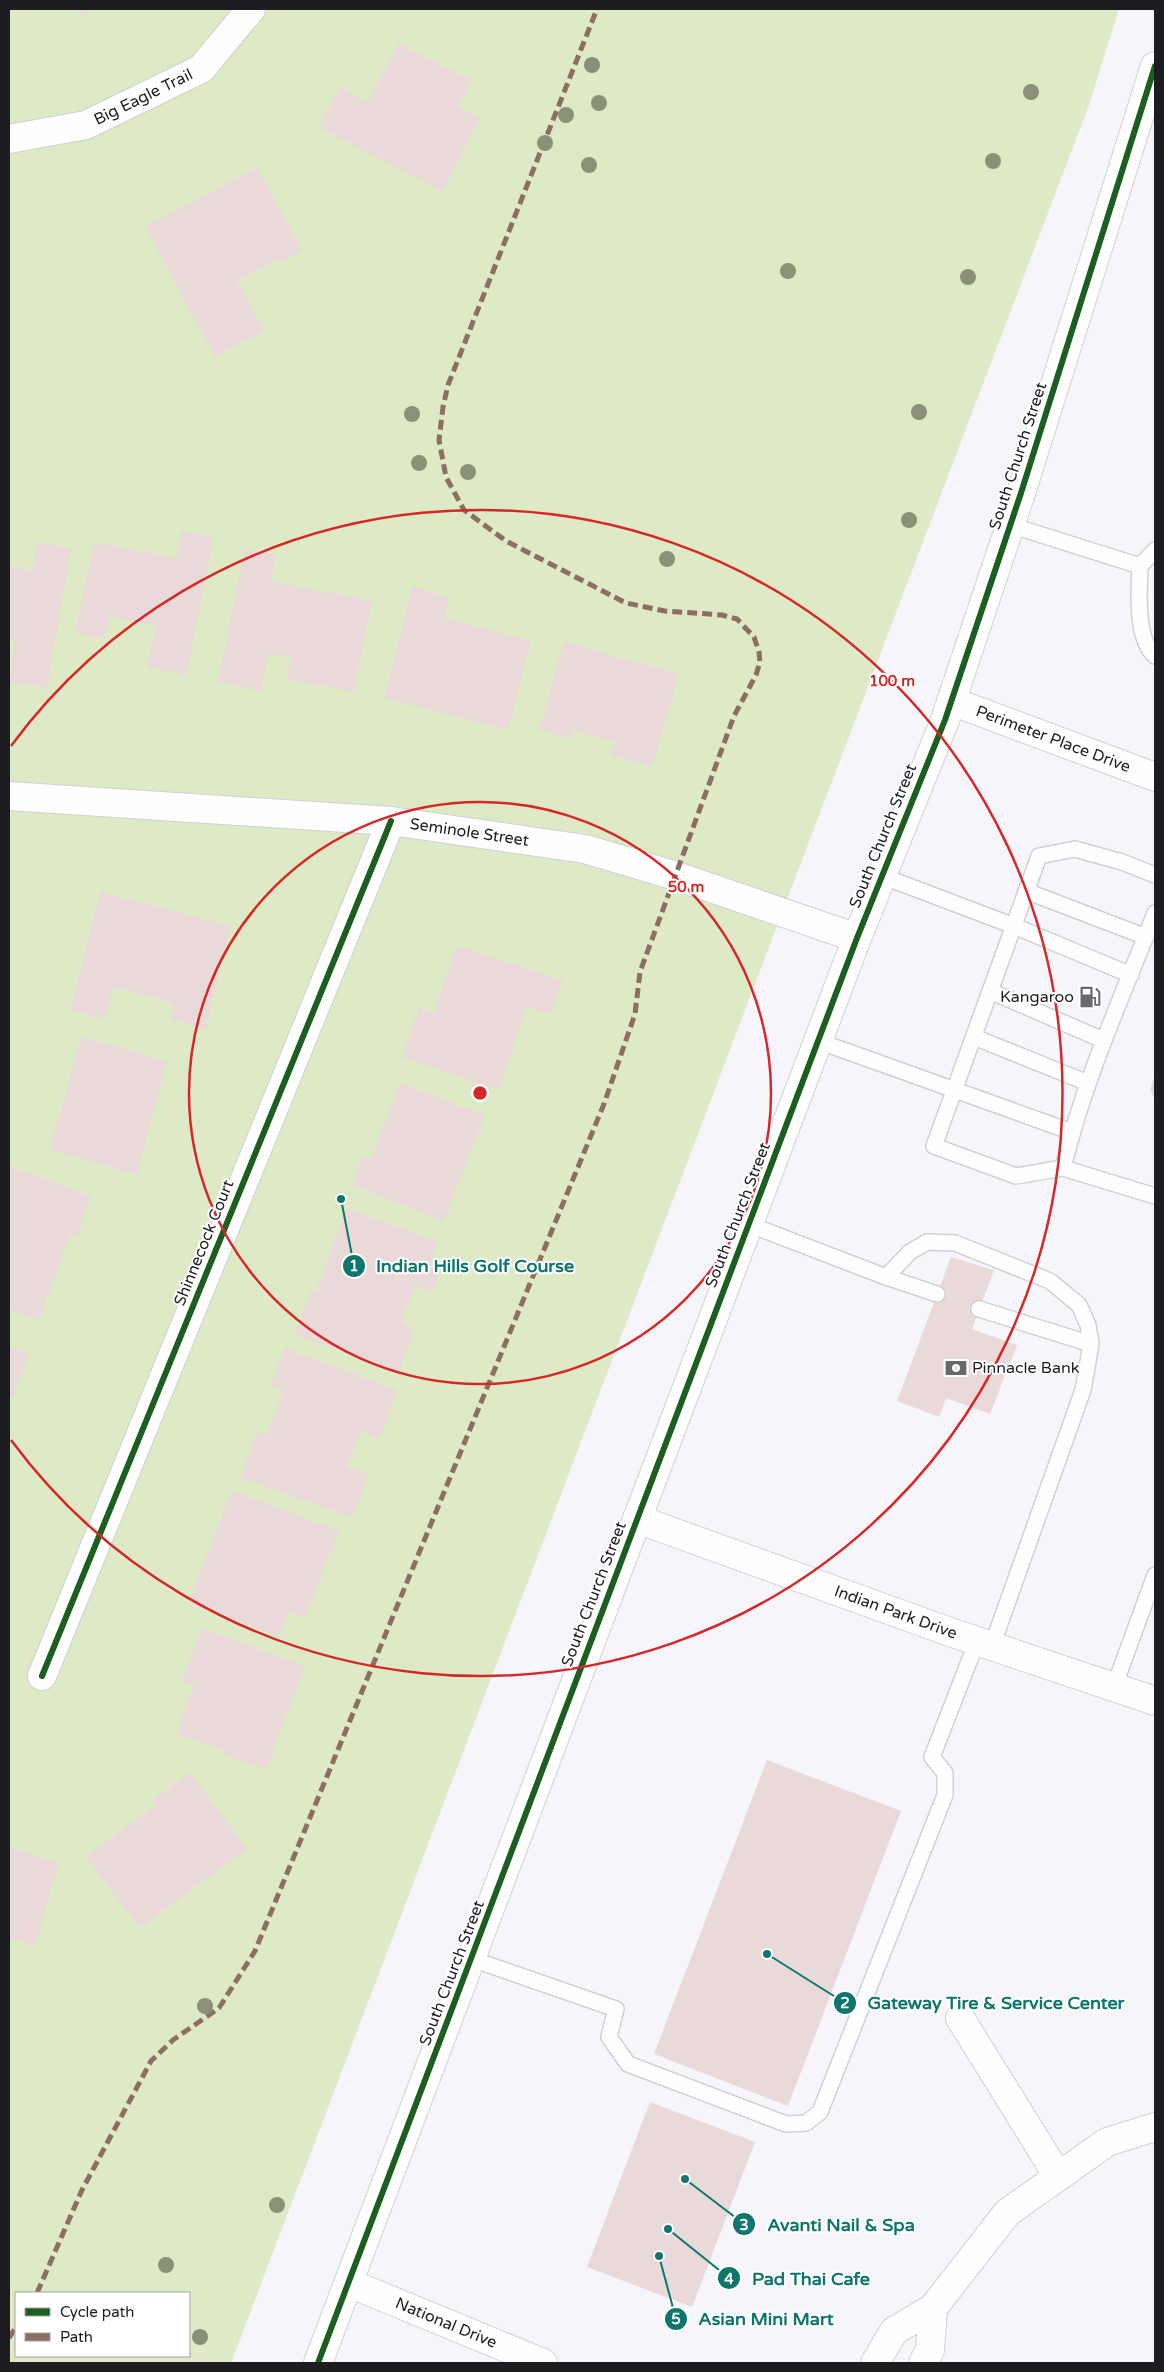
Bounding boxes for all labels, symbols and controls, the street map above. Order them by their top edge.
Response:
street label: Big Eagle Trail [91,65,196,130]
street label: South Church Street [985,380,1051,532]
text: 100 m [869,672,915,690]
street label: Perimeter Place Drive [973,701,1133,777]
street label: South Church Street [845,761,921,911]
street label: Seminole Street [409,814,530,851]
text: 50 m [668,878,704,896]
fuel station icon: Kangaroo [1077,984,1103,1010]
place label: Kangaroo [1000,987,1074,1007]
centre of rings [471,1084,489,1102]
street label: South Church Street [701,1140,775,1290]
street label: Shinnecock Court [170,1177,238,1309]
callout: Indian Hills Golf Course [341,1249,584,1282]
text: Indian Hills Golf Course [376,1255,574,1277]
text: 1 [349,1257,359,1275]
bank icon: Pinnacle Bank [943,1355,969,1381]
place label: Pinnacle Bank [972,1358,1080,1378]
street label: South Church Street [557,1519,631,1669]
street label: Indian Park Drive [832,1581,960,1644]
street label: South Church Street [415,1898,489,2048]
callout: Gateway Tire & Service Center [833,1986,1135,2019]
text: Gateway Tire & Service Center [867,1992,1126,2014]
text: 2 [840,1994,850,2012]
callout: Avanti Nail & Spa [732,2208,924,2241]
text: Avanti Nail & Spa [767,2214,915,2236]
text: 3 [739,2216,749,2234]
callout: Pad Thai Cafe [717,2262,880,2295]
text: Pad Thai Cafe [752,2268,870,2290]
text: 4 [724,2270,734,2288]
legend [15,2292,190,2357]
street label: National Drive [392,2293,500,2353]
callout: Asian Mini Mart [663,2302,844,2335]
text: Cycle path [60,2303,134,2321]
text: Asian Mini Mart [698,2308,834,2330]
text: 5 [671,2310,681,2328]
text: Path [60,2328,93,2346]

